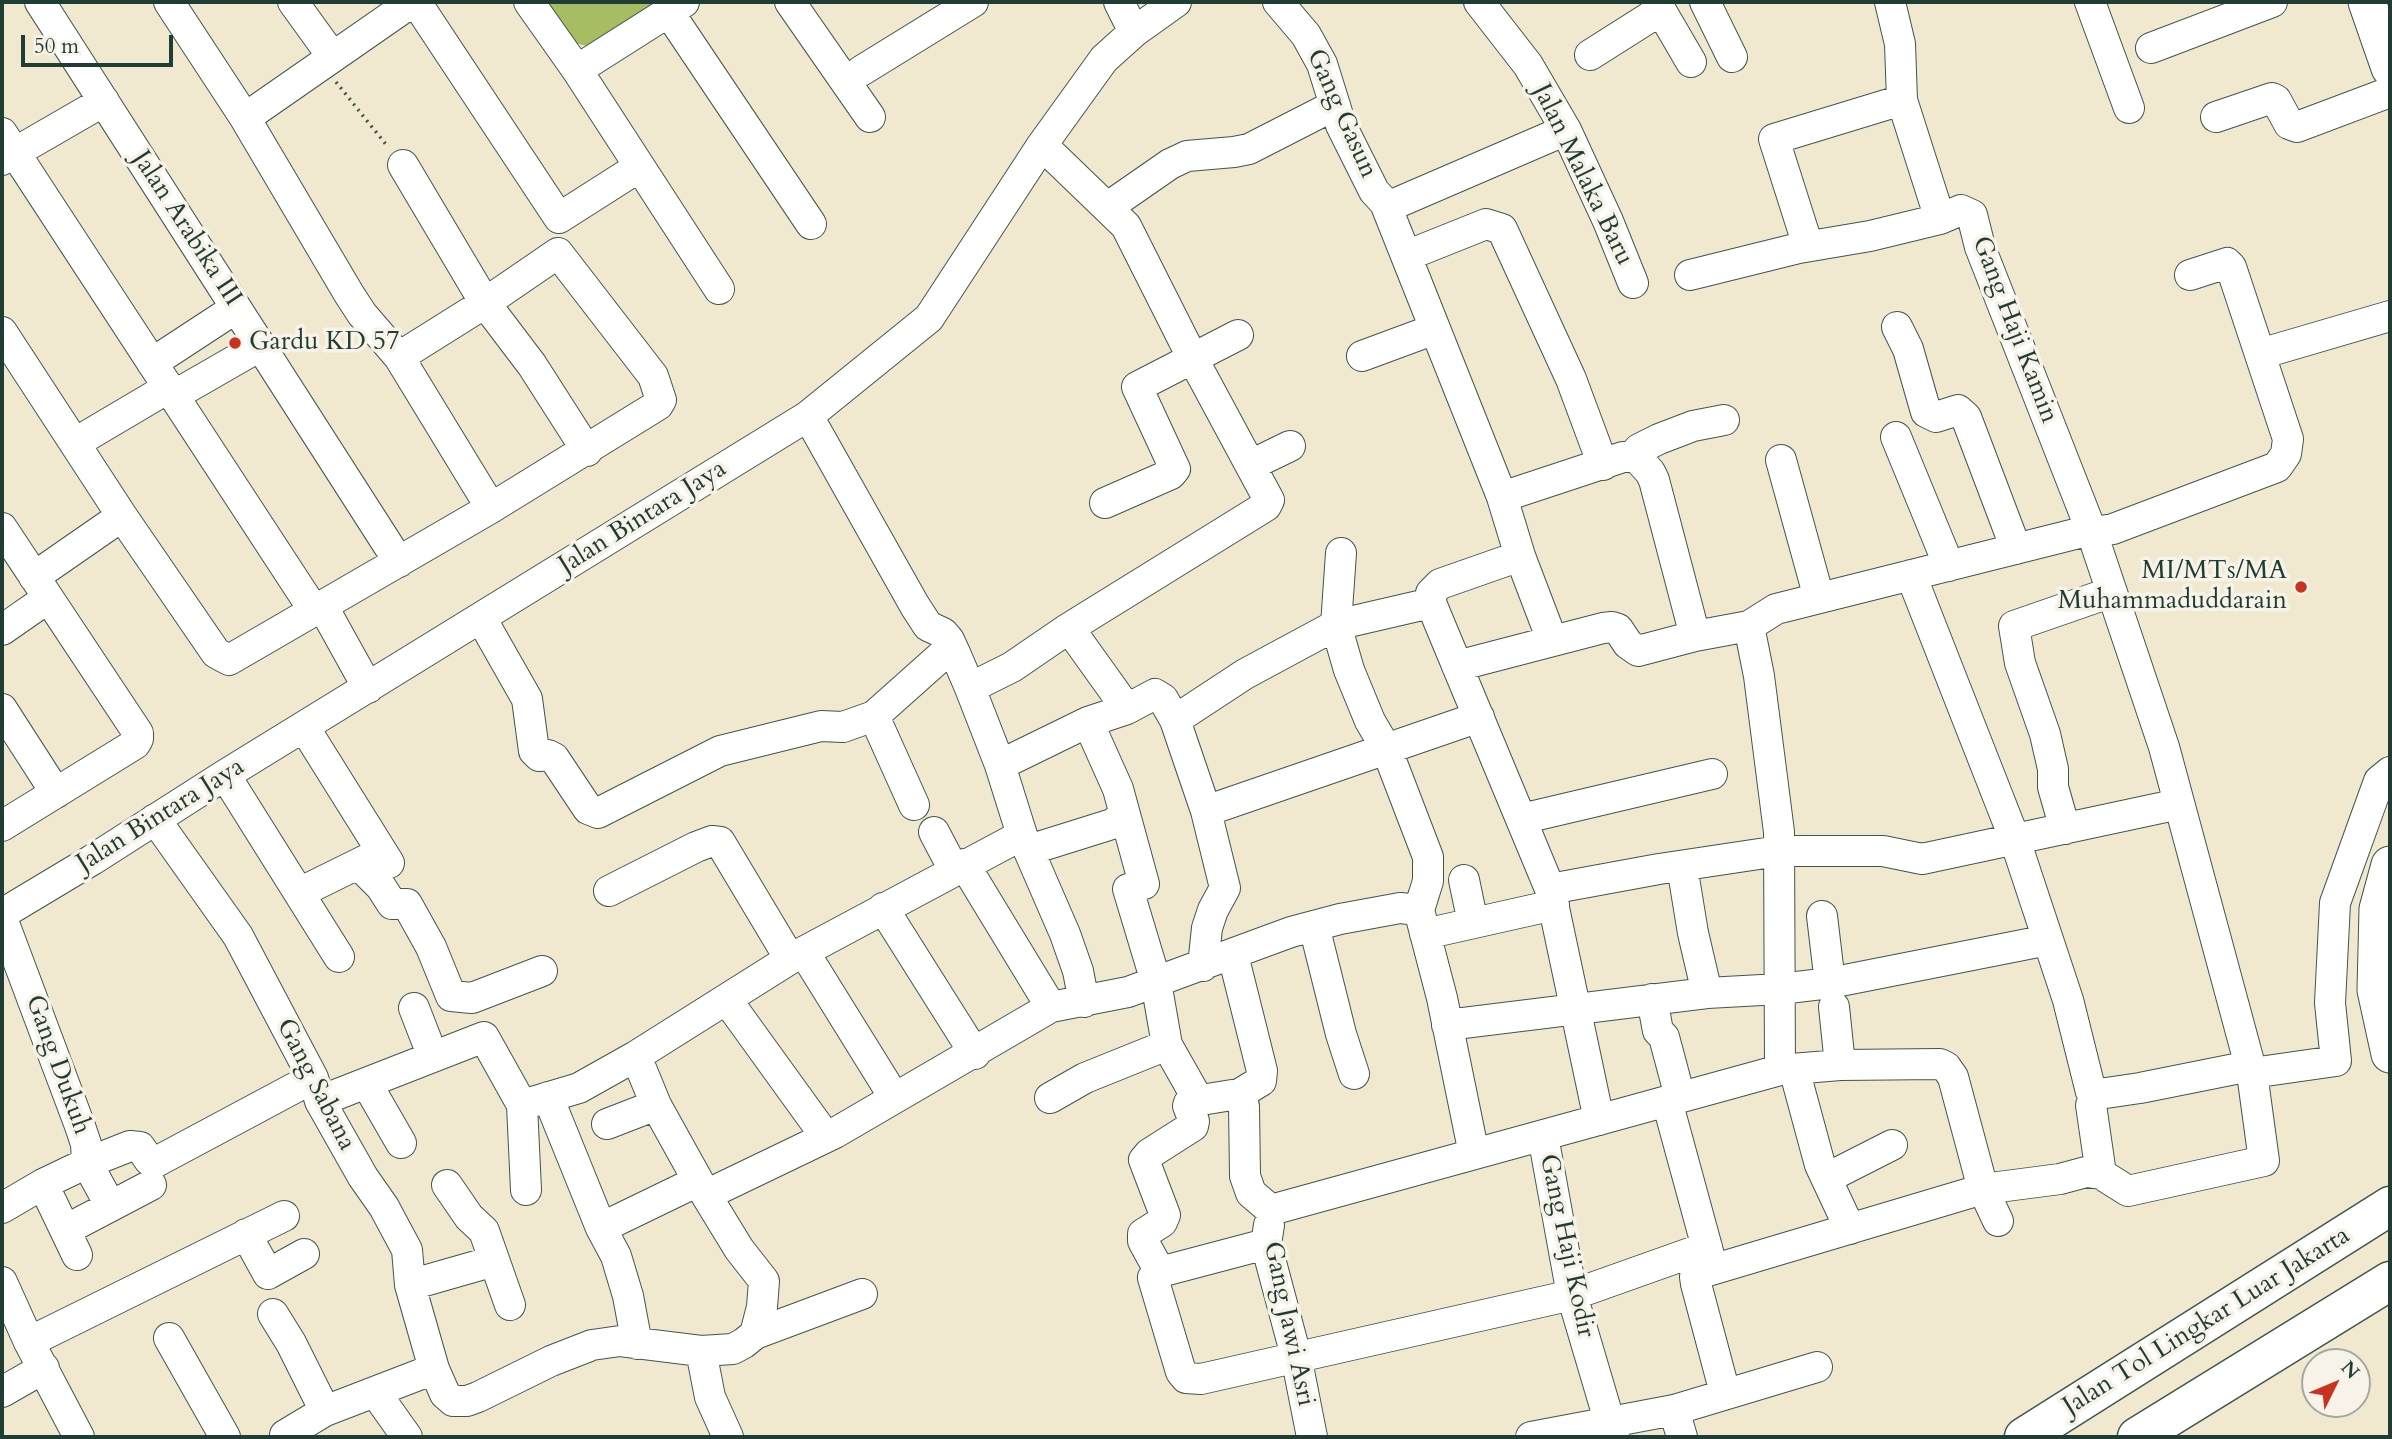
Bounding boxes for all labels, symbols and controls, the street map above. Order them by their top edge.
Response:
scale bar [24,21,177,65]
text: 50 m [34,32,79,61]
street label: Gang Gasun [1299,45,1383,183]
street label: Jalan Malaka Baru [1525,79,1639,271]
street label: Jalan Arabika III [124,145,248,313]
street label: Gang Haji Kamin [1964,232,2064,428]
place label: Gardu KD 57 [249,327,399,359]
marker: Gardu KD 57 [227,335,243,351]
street label: Jalan Bintara Jaya [554,454,732,582]
place label: MI/MTs/MA Muhammaduddarain [2058,556,2287,618]
marker: MI/MTs/MA Muhammaduddarain [2293,579,2309,595]
street label: Jalan Bintara Jaya [72,752,250,880]
street label: Gang Dukuh [17,991,97,1139]
street label: Gang Sabana [269,1014,361,1156]
street label: Gang Haji Kodir [1531,1151,1601,1341]
street label: Jalan Tol Lingkar Luar Jakarta [2058,1221,2356,1423]
street label: Gang Jawi Asri [1255,1239,1321,1409]
north arrow [2301,1348,2371,1418]
text: N [2335,1355,2365,1385]

